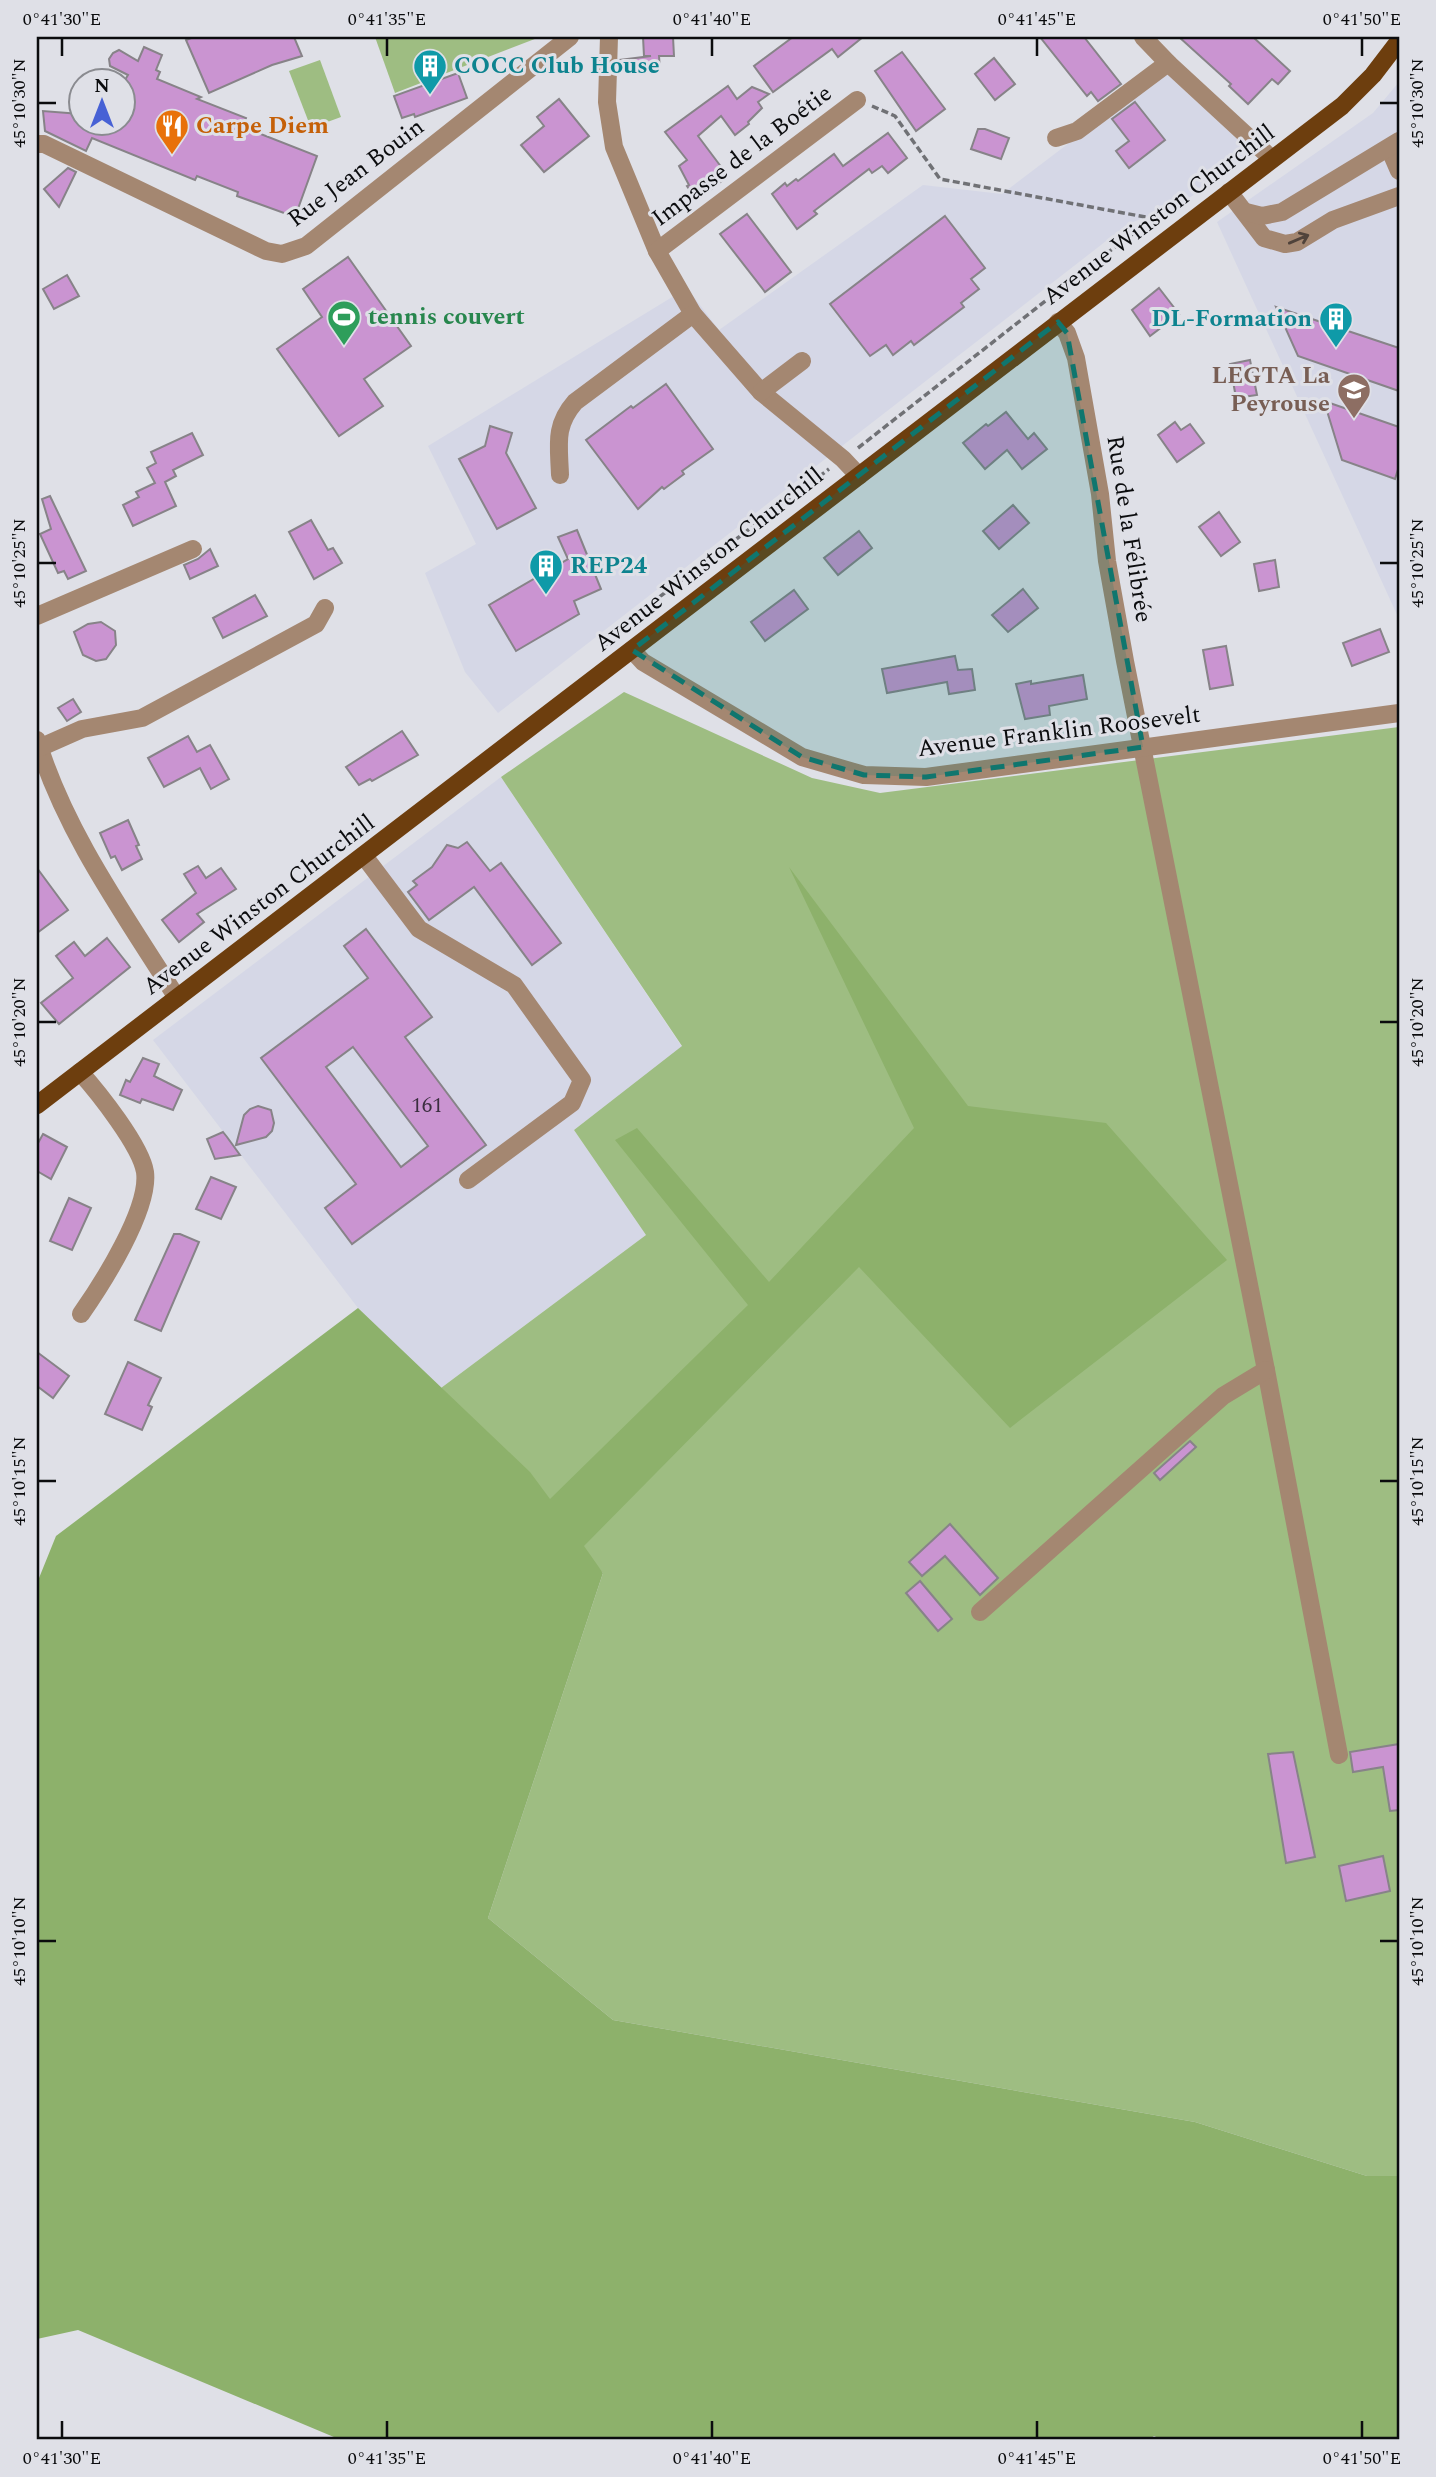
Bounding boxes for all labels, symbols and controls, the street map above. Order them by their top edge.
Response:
text: 0°41'30"E [23,6,101,33]
text: 0°41'35"E [348,6,426,33]
text: 0°41'40"E [673,6,751,33]
text: 0°41'45"E [998,6,1076,33]
text: 0°41'50"E [1323,6,1401,33]
building icon: COCC Club House [411,47,449,96]
place label: COCC Club House [454,48,660,84]
text: 45°10'30"N [6,58,33,148]
text: 45°10'30"N [1404,58,1431,148]
north arrow [66,66,136,136]
text: N [94,72,110,101]
street label: Impasse de la Boétie [644,76,840,236]
restaurant icon: Carpe Diem [153,107,191,156]
place label: Carpe Diem [196,108,329,144]
street label: Rue Jean Bouin [280,109,432,236]
street label: Avenue Winston Churchill [1035,115,1283,315]
one-way arrow [1287,232,1309,245]
sports icon: tennis couvert [325,298,363,347]
place label: tennis couvert [368,299,525,335]
building icon: DL-Formation [1317,300,1355,349]
place label: DL-Formation [1151,301,1312,337]
place label: LEGTA La Peyrouse [1212,358,1331,422]
school or university icon: LEGTA La Peyrouse [1335,371,1373,420]
street label: Rue de la Félibrée [1096,433,1162,625]
street label: Avenue Winston Churchill [586,459,832,661]
text: 45°10'25"N [6,518,33,608]
text: 45°10'25"N [1404,518,1431,608]
building icon: REP24 [527,547,565,596]
place label: REP24 [570,548,648,584]
street label: Avenue Franklin Roosevelt [915,697,1203,767]
street label: Avenue Winston Churchill [135,805,383,1005]
text: 45°10'20"N [6,977,33,1067]
text: 45°10'20"N [1404,977,1431,1067]
house number: 161 [411,1090,443,1122]
text: 45°10'15"N [6,1436,33,1526]
text: 45°10'15"N [1404,1436,1431,1526]
text: 45°10'10"N [6,1896,33,1986]
text: 45°10'10"N [1404,1896,1431,1986]
text: 0°41'30"E [23,2445,101,2472]
text: 0°41'35"E [348,2445,426,2472]
text: 0°41'40"E [673,2445,751,2472]
text: 0°41'45"E [998,2445,1076,2472]
text: 0°41'50"E [1323,2445,1401,2472]

